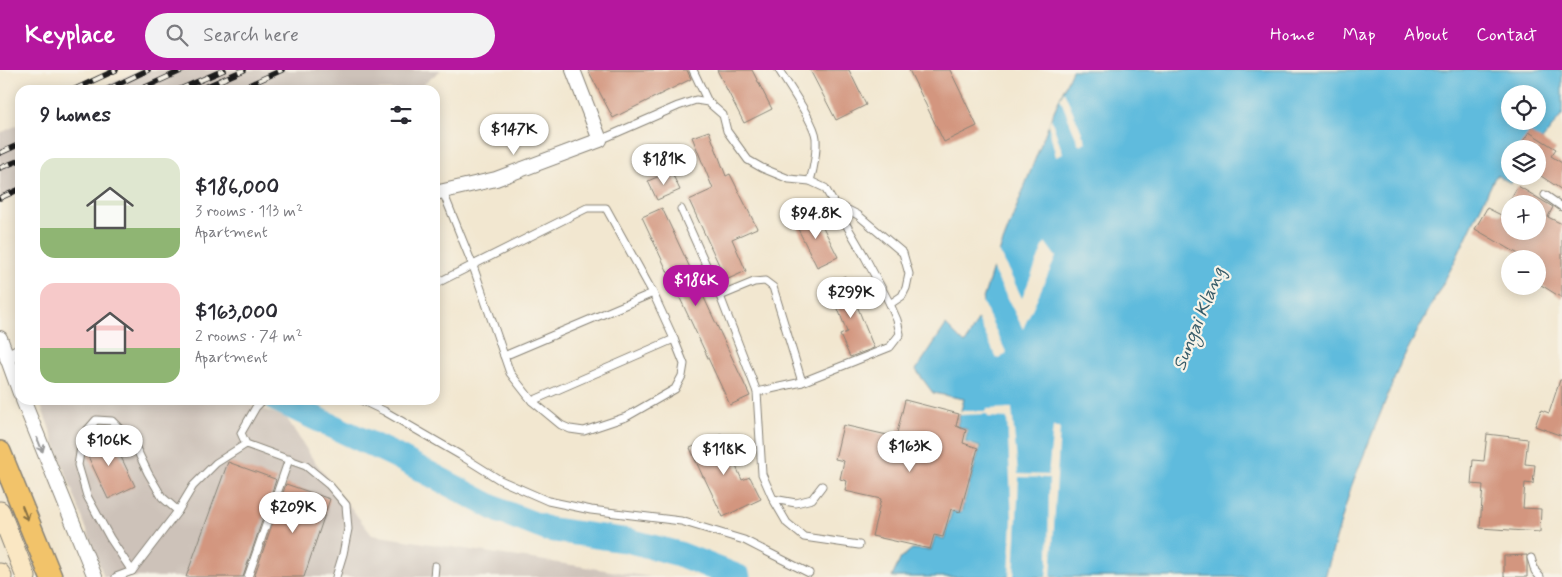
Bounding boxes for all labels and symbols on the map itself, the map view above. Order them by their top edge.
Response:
pin: $147K [479,114,549,156]
pin: $181K [629,144,699,186]
pin: $94.8K [775,198,857,240]
water label: Sungai Klang [1167,263,1233,375]
pin: $186K [661,264,731,307]
pin: $299K [816,276,886,319]
pin: $106K [74,424,144,467]
pin: $163K [875,430,945,473]
pin: $118K [689,434,759,476]
one-way arrow [36,437,46,452]
pin: $209K [258,492,328,534]
one-way arrow [21,505,30,520]

